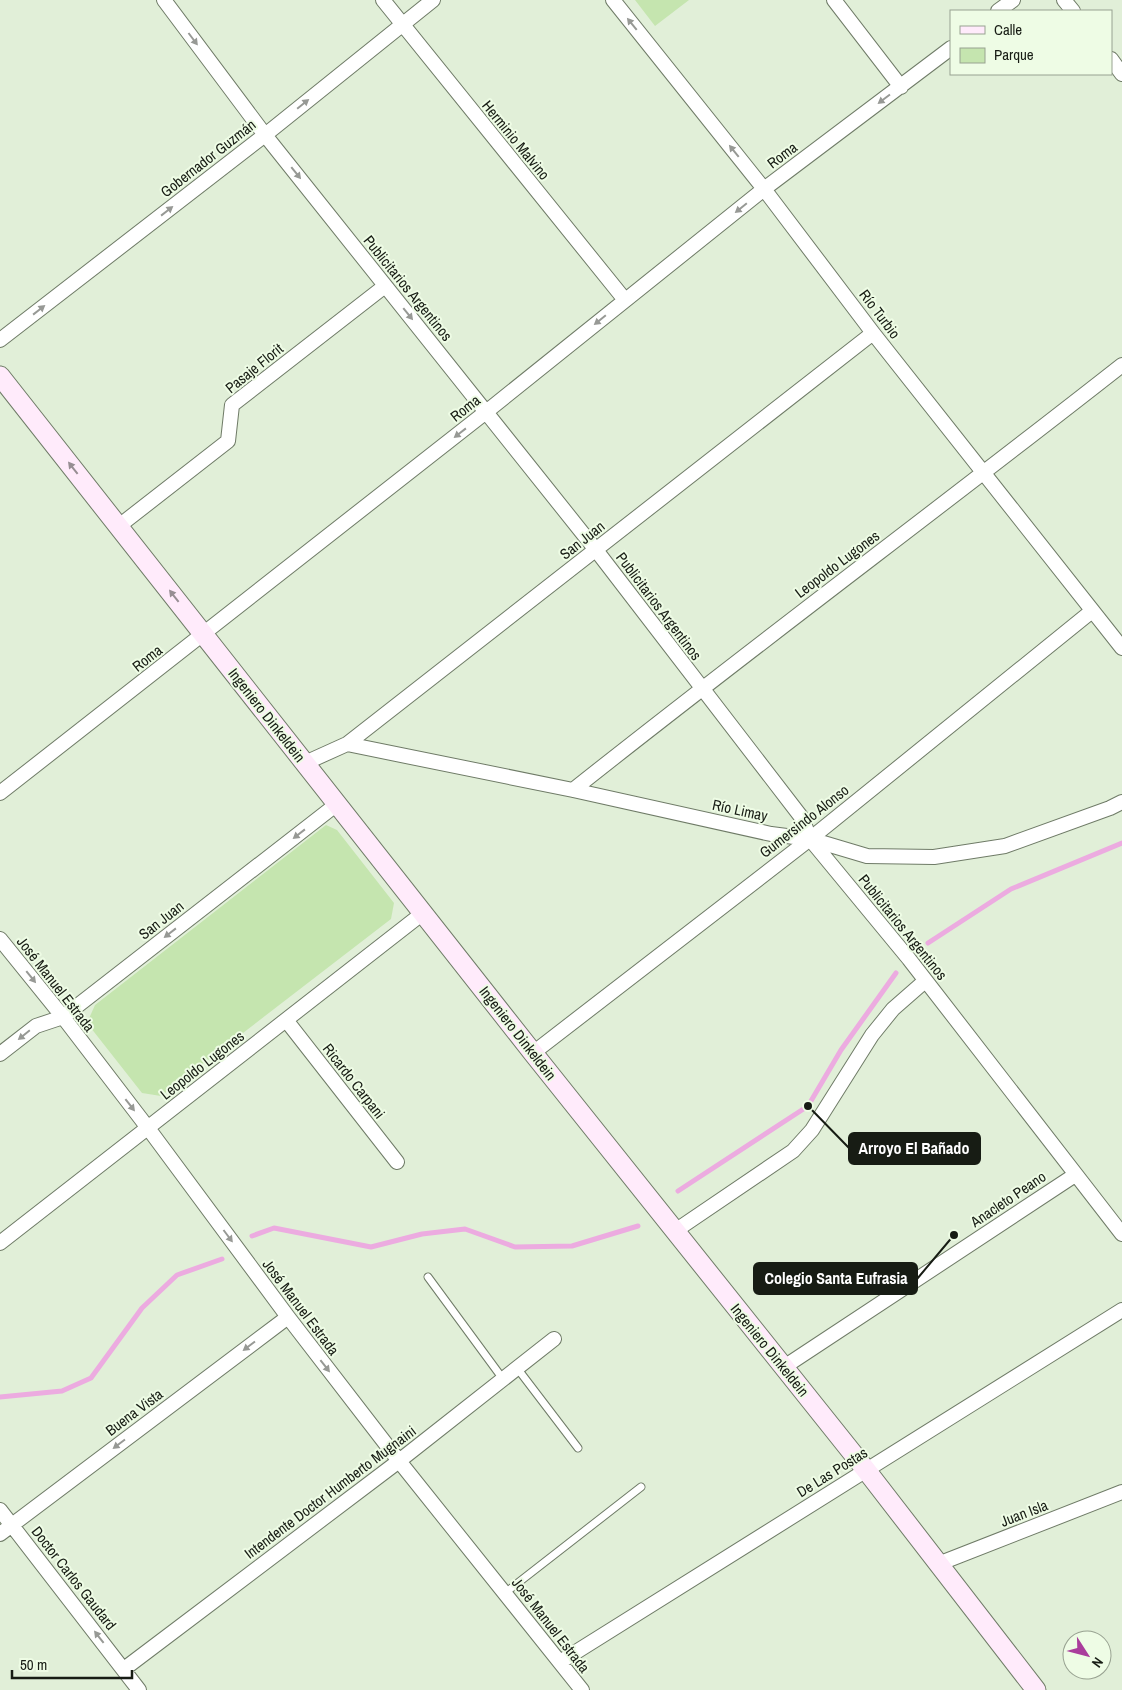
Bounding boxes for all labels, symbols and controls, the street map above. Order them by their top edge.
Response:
legend [950,10,1112,75]
one-way arrow [627,18,638,31]
text: Calle [994,19,1022,40]
one-way arrow [188,32,199,45]
text: Parque [994,44,1034,65]
one-way arrow [877,94,891,104]
street label: Herminio Malvino [477,96,555,184]
one-way arrow [296,99,309,110]
street label: Gobernador Guzmán [156,114,260,202]
street label: Roma [763,137,802,173]
one-way arrow [728,145,739,158]
one-way arrow [290,166,301,179]
one-way arrow [735,202,748,213]
one-way arrow [160,205,173,216]
street label: Publicitarios Argentinos [359,231,457,345]
street label: Río Turbio [855,285,906,343]
one-way arrow [32,305,45,315]
one-way arrow [402,307,413,320]
one-way arrow [594,314,607,325]
street label: Pasaje Florit [221,338,288,398]
street label: Roma [446,390,485,426]
one-way arrow [454,427,467,438]
one-way arrow [68,462,79,475]
street label: San Juan [555,516,609,564]
street label: Leopoldo Lugones [790,525,884,603]
street label: Publicitarios Argentinos [611,548,707,664]
one-way arrow [169,590,180,603]
street label: Roma [128,640,167,676]
street label: Ingeniero Dinkeldein [224,664,310,766]
street label: Gumersindo Alonso [755,779,853,863]
street label: Río Limay [710,794,770,826]
one-way arrow [293,828,306,839]
street label: Publicitarios Argentinos [854,870,952,984]
street label: San Juan [134,896,188,944]
one-way arrow [164,928,177,939]
street label: José Manuel Estrada [12,932,100,1036]
one-way arrow [25,970,36,983]
street label: Ingeniero Dinkeldein [475,982,561,1084]
street label: Leopoldo Lugones [156,1026,248,1104]
one-way arrow [18,1029,31,1040]
street label: Ricardo Carpani [318,1039,390,1123]
one-way arrow [125,1099,136,1112]
callout: Arroyo El Bañado [849,1133,980,1164]
text: Arroyo El Bañado [859,1137,969,1159]
street label: Anacleto Peano [965,1166,1050,1233]
one-way arrow [222,1229,233,1242]
street label: José Manuel Estrada [258,1255,344,1360]
callout: Colegio Santa Eufrasia [754,1263,917,1294]
text: Colegio Santa Eufrasia [765,1267,908,1289]
street label: Ingeniero Dinkeldein [726,1299,814,1401]
one-way arrow [242,1341,256,1351]
one-way arrow [320,1359,331,1372]
street label: Buena Vista [101,1383,167,1440]
street label: Intendente Doctor Humberto Mugnaini [240,1420,420,1564]
one-way arrow [112,1439,126,1449]
street label: De Las Postas [793,1442,871,1502]
street label: Juan Isla [997,1494,1051,1532]
street label: Doctor Carlos Gaudard [27,1522,121,1634]
street label: José Manuel Estrada [507,1573,595,1677]
one-way arrow [94,1630,104,1644]
north arrow [1062,1630,1112,1680]
scale bar [12,1648,132,1680]
text: 50 m [20,1654,47,1675]
text: N [1088,1654,1107,1671]

